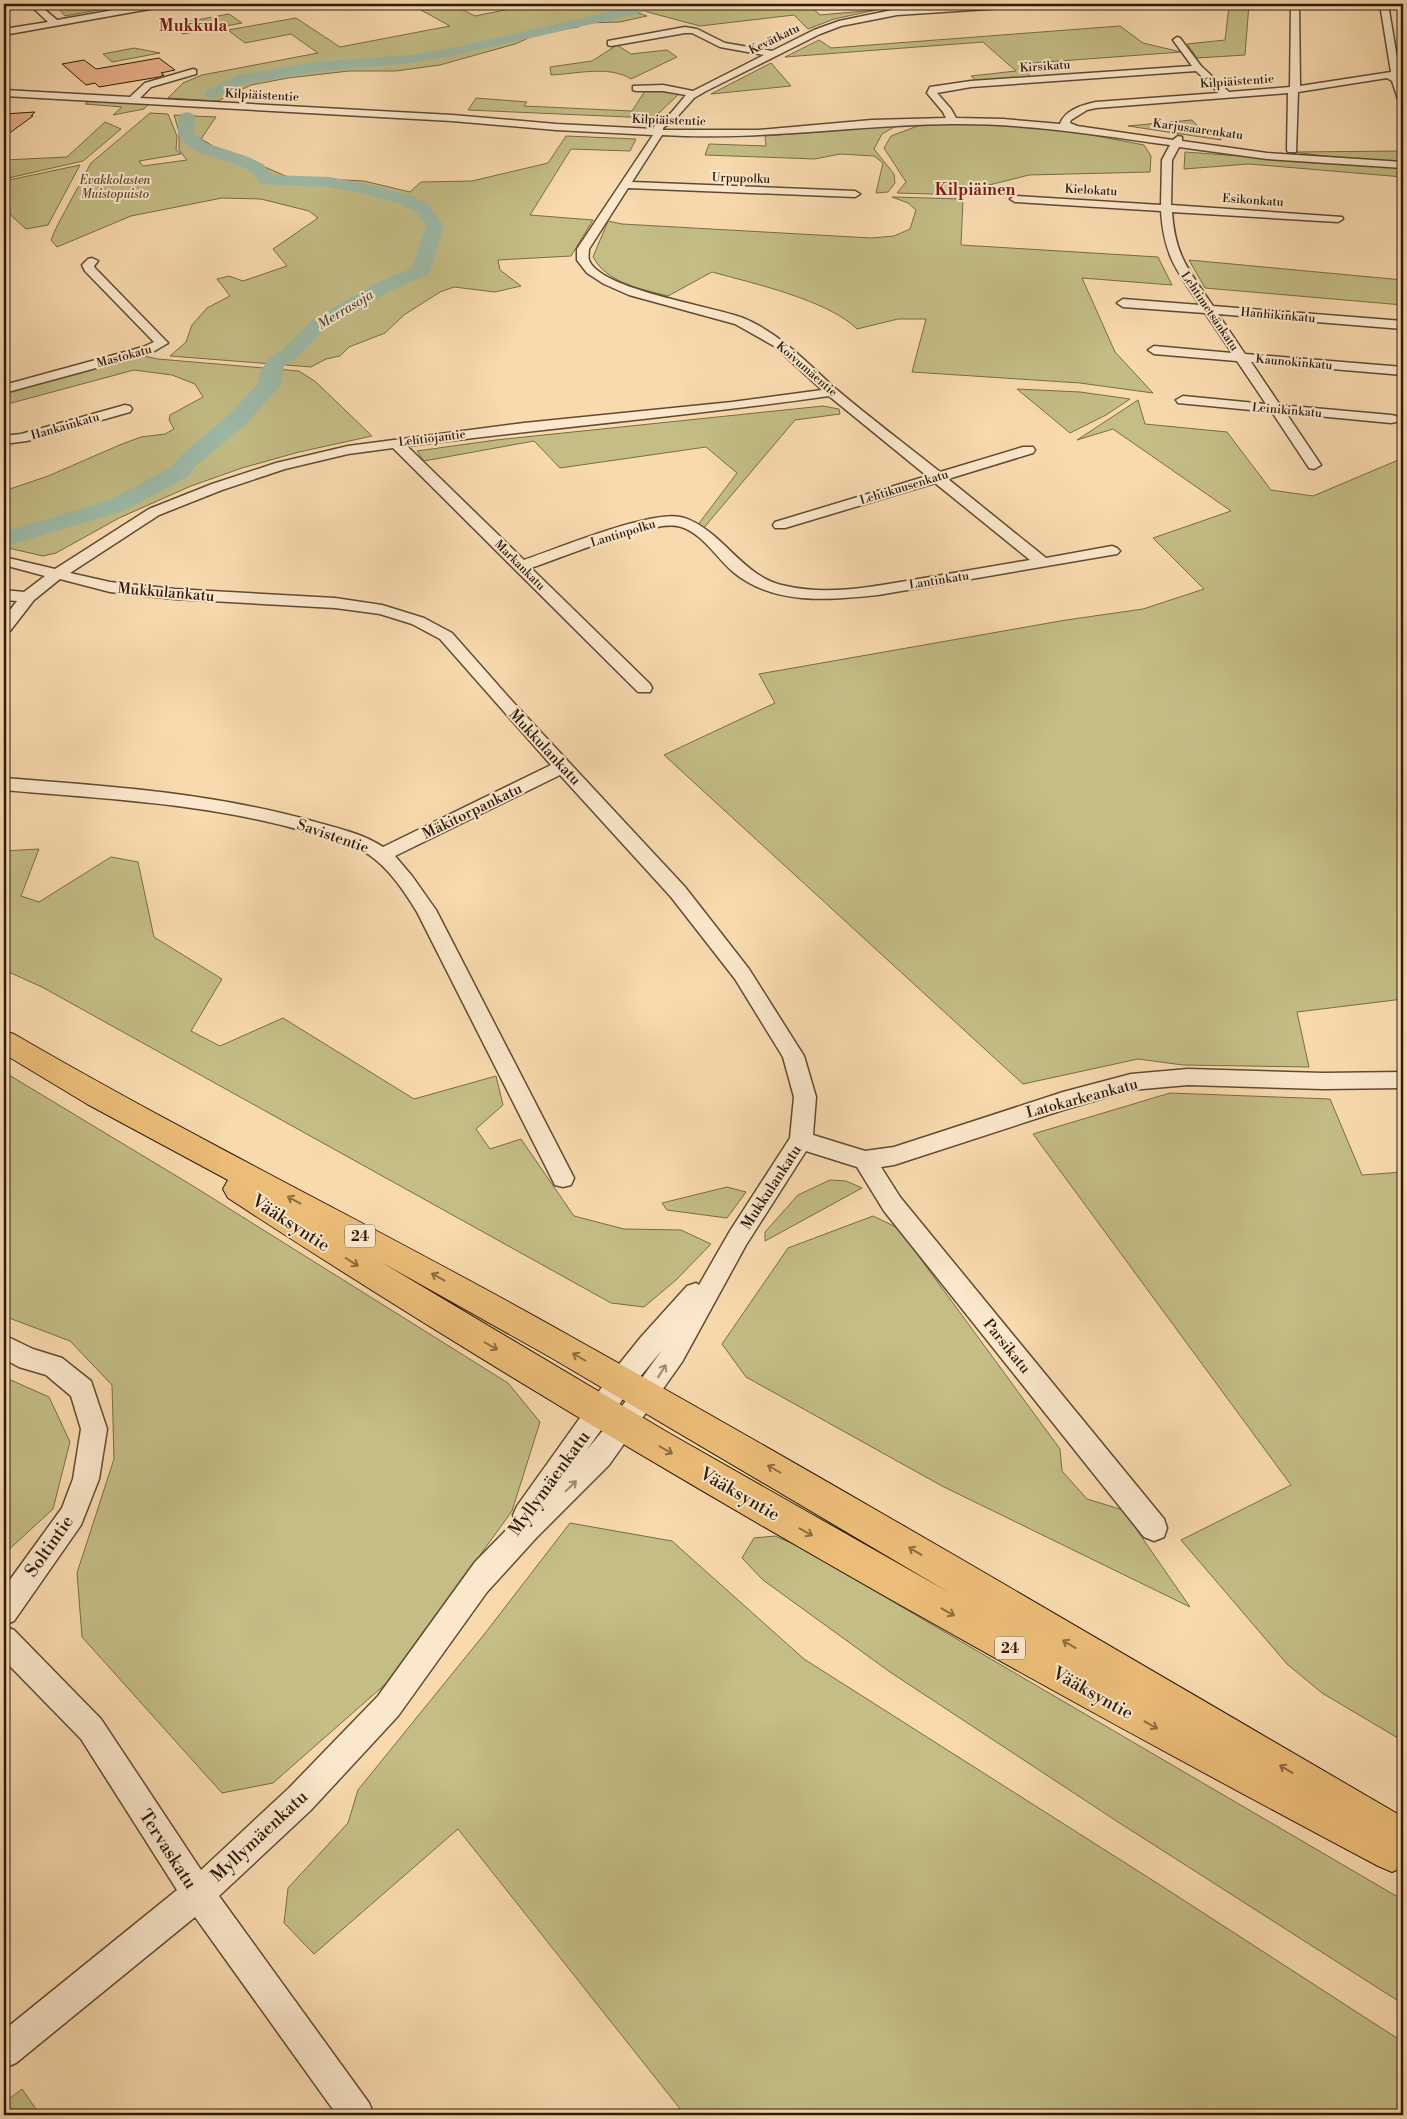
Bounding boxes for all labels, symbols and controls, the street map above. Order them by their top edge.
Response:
district label: Mukkula [159,16,228,36]
street label: Kevätkatu [746,21,802,58]
street label: Kirsikatu [1019,57,1071,76]
street label: Kilpiäistentie [1200,71,1275,92]
street label: Kilpiäistentie [225,86,299,105]
street label: Kilpiäistentie [632,112,706,129]
street label: Karjusaarenkatu [1152,116,1244,143]
street label: Urpupolku [711,170,771,187]
park label: Evakkolasten Muistopuisto [79,173,151,202]
district label: Kilpiäinen [935,180,1015,200]
street label: Kielokatu [1064,182,1118,199]
street label: Esikonkatu [1222,191,1284,210]
street label: Lehtimetsänkatu [1178,269,1242,354]
water label: Merrasoja [314,286,377,334]
street label: Hanhikinkatu [1240,305,1316,326]
street label: Koivumäentie [773,339,840,400]
street label: Mastokatu [95,342,154,371]
street label: Kaunokinkatu [1255,352,1333,373]
street label: Leinikinkatu [1251,400,1323,421]
street label: Hankainkatu [29,410,101,443]
street label: Lehtiojantie [398,427,467,450]
street label: Lehtikuusenkatu [858,467,950,508]
street label: Lantinpolku [589,516,658,550]
street label: Markankatu [491,537,548,594]
street label: Lantinkatu [908,568,970,593]
street label: Mukkulankatu [117,579,216,606]
street label: Mukkulankatu [505,705,585,790]
street label: Mäkitorpankatu [419,779,526,844]
street label: Savistentie [294,815,371,858]
street label: Latokarkeankatu [1024,1074,1140,1123]
street label: Mukkulankatu [737,1141,806,1233]
street label: Vääksyntie [246,1189,334,1257]
one-way arrow [288,1195,302,1205]
road number: 24 [345,1224,375,1248]
one-way arrow [344,1257,358,1267]
one-way arrow [431,1272,445,1282]
street label: Parsikatu [979,1315,1035,1378]
one-way arrow [483,1342,497,1352]
one-way arrow [572,1352,587,1362]
one-way arrow [657,1365,667,1379]
street label: Myllymäenkatu [503,1426,596,1540]
one-way arrow [658,1446,672,1456]
street label: Vääksyntie [695,1462,784,1527]
one-way arrow [768,1464,782,1474]
one-way arrow [564,1480,577,1492]
street label: Soltintie [20,1511,79,1582]
one-way arrow [799,1528,813,1538]
one-way arrow [908,1546,922,1556]
one-way arrow [940,1608,954,1618]
road number: 24 [995,1636,1025,1660]
one-way arrow [1063,1638,1077,1648]
street label: Vääksyntie [1047,1661,1137,1725]
one-way arrow [1143,1720,1158,1730]
one-way arrow [1280,1764,1294,1774]
street label: Myllymäenkatu [206,1785,313,1887]
street label: Tervaskatu [133,1805,202,1894]

